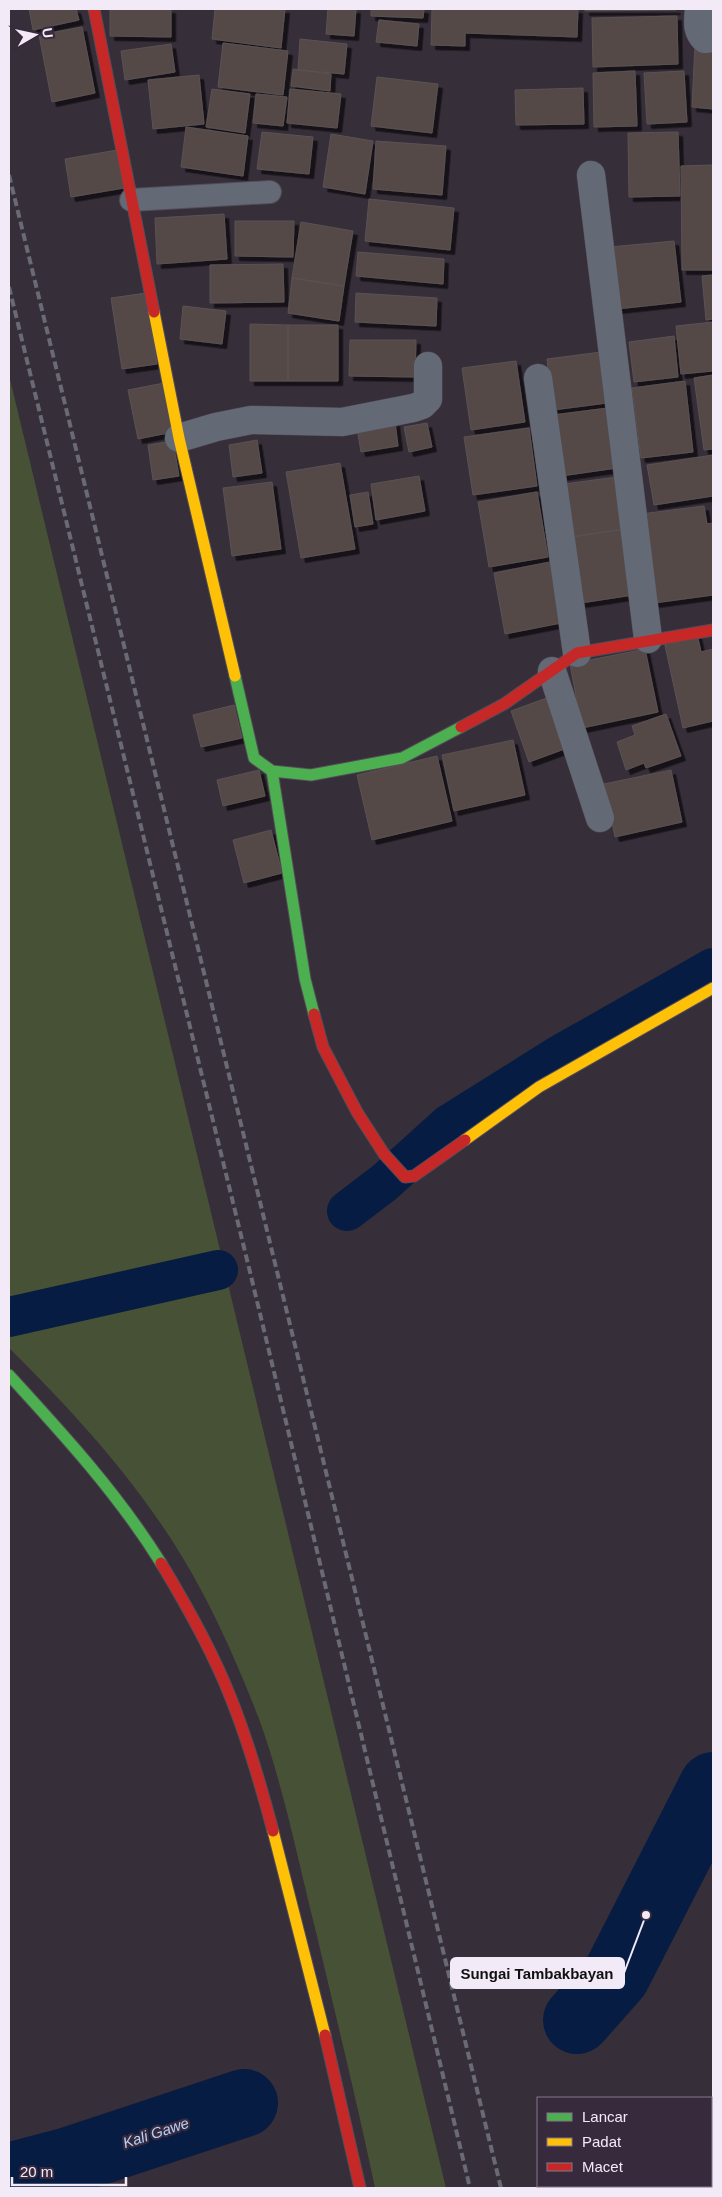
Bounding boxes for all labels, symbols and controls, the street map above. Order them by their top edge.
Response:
north arrow [10,10,60,60]
text: U [39,27,57,39]
callout: Sungai Tambakbayan [451,1958,624,1988]
text: Sungai Tambakbayan [460,1965,614,1982]
legend [537,2097,712,2187]
text: Lancar [582,2108,628,2125]
water label: Kali Gawe [121,2114,191,2151]
text: Padat [582,2133,622,2150]
scale bar [12,2154,126,2186]
text: Macet [582,2158,624,2175]
text: 20 m [20,2163,53,2180]

